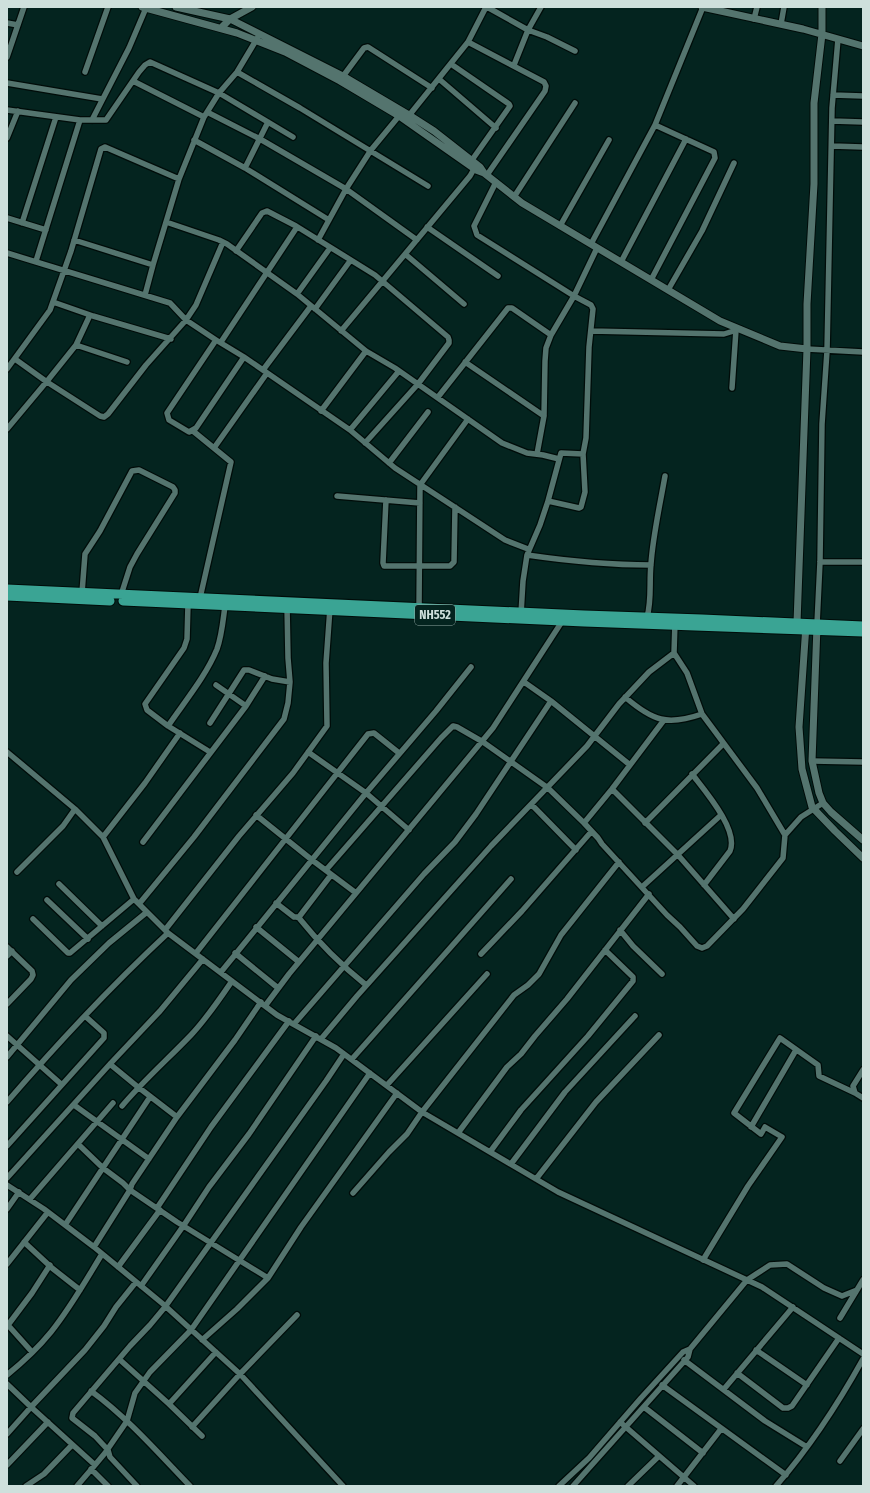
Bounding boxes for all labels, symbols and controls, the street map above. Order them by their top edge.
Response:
road number: NH552 [415,605,455,625]

